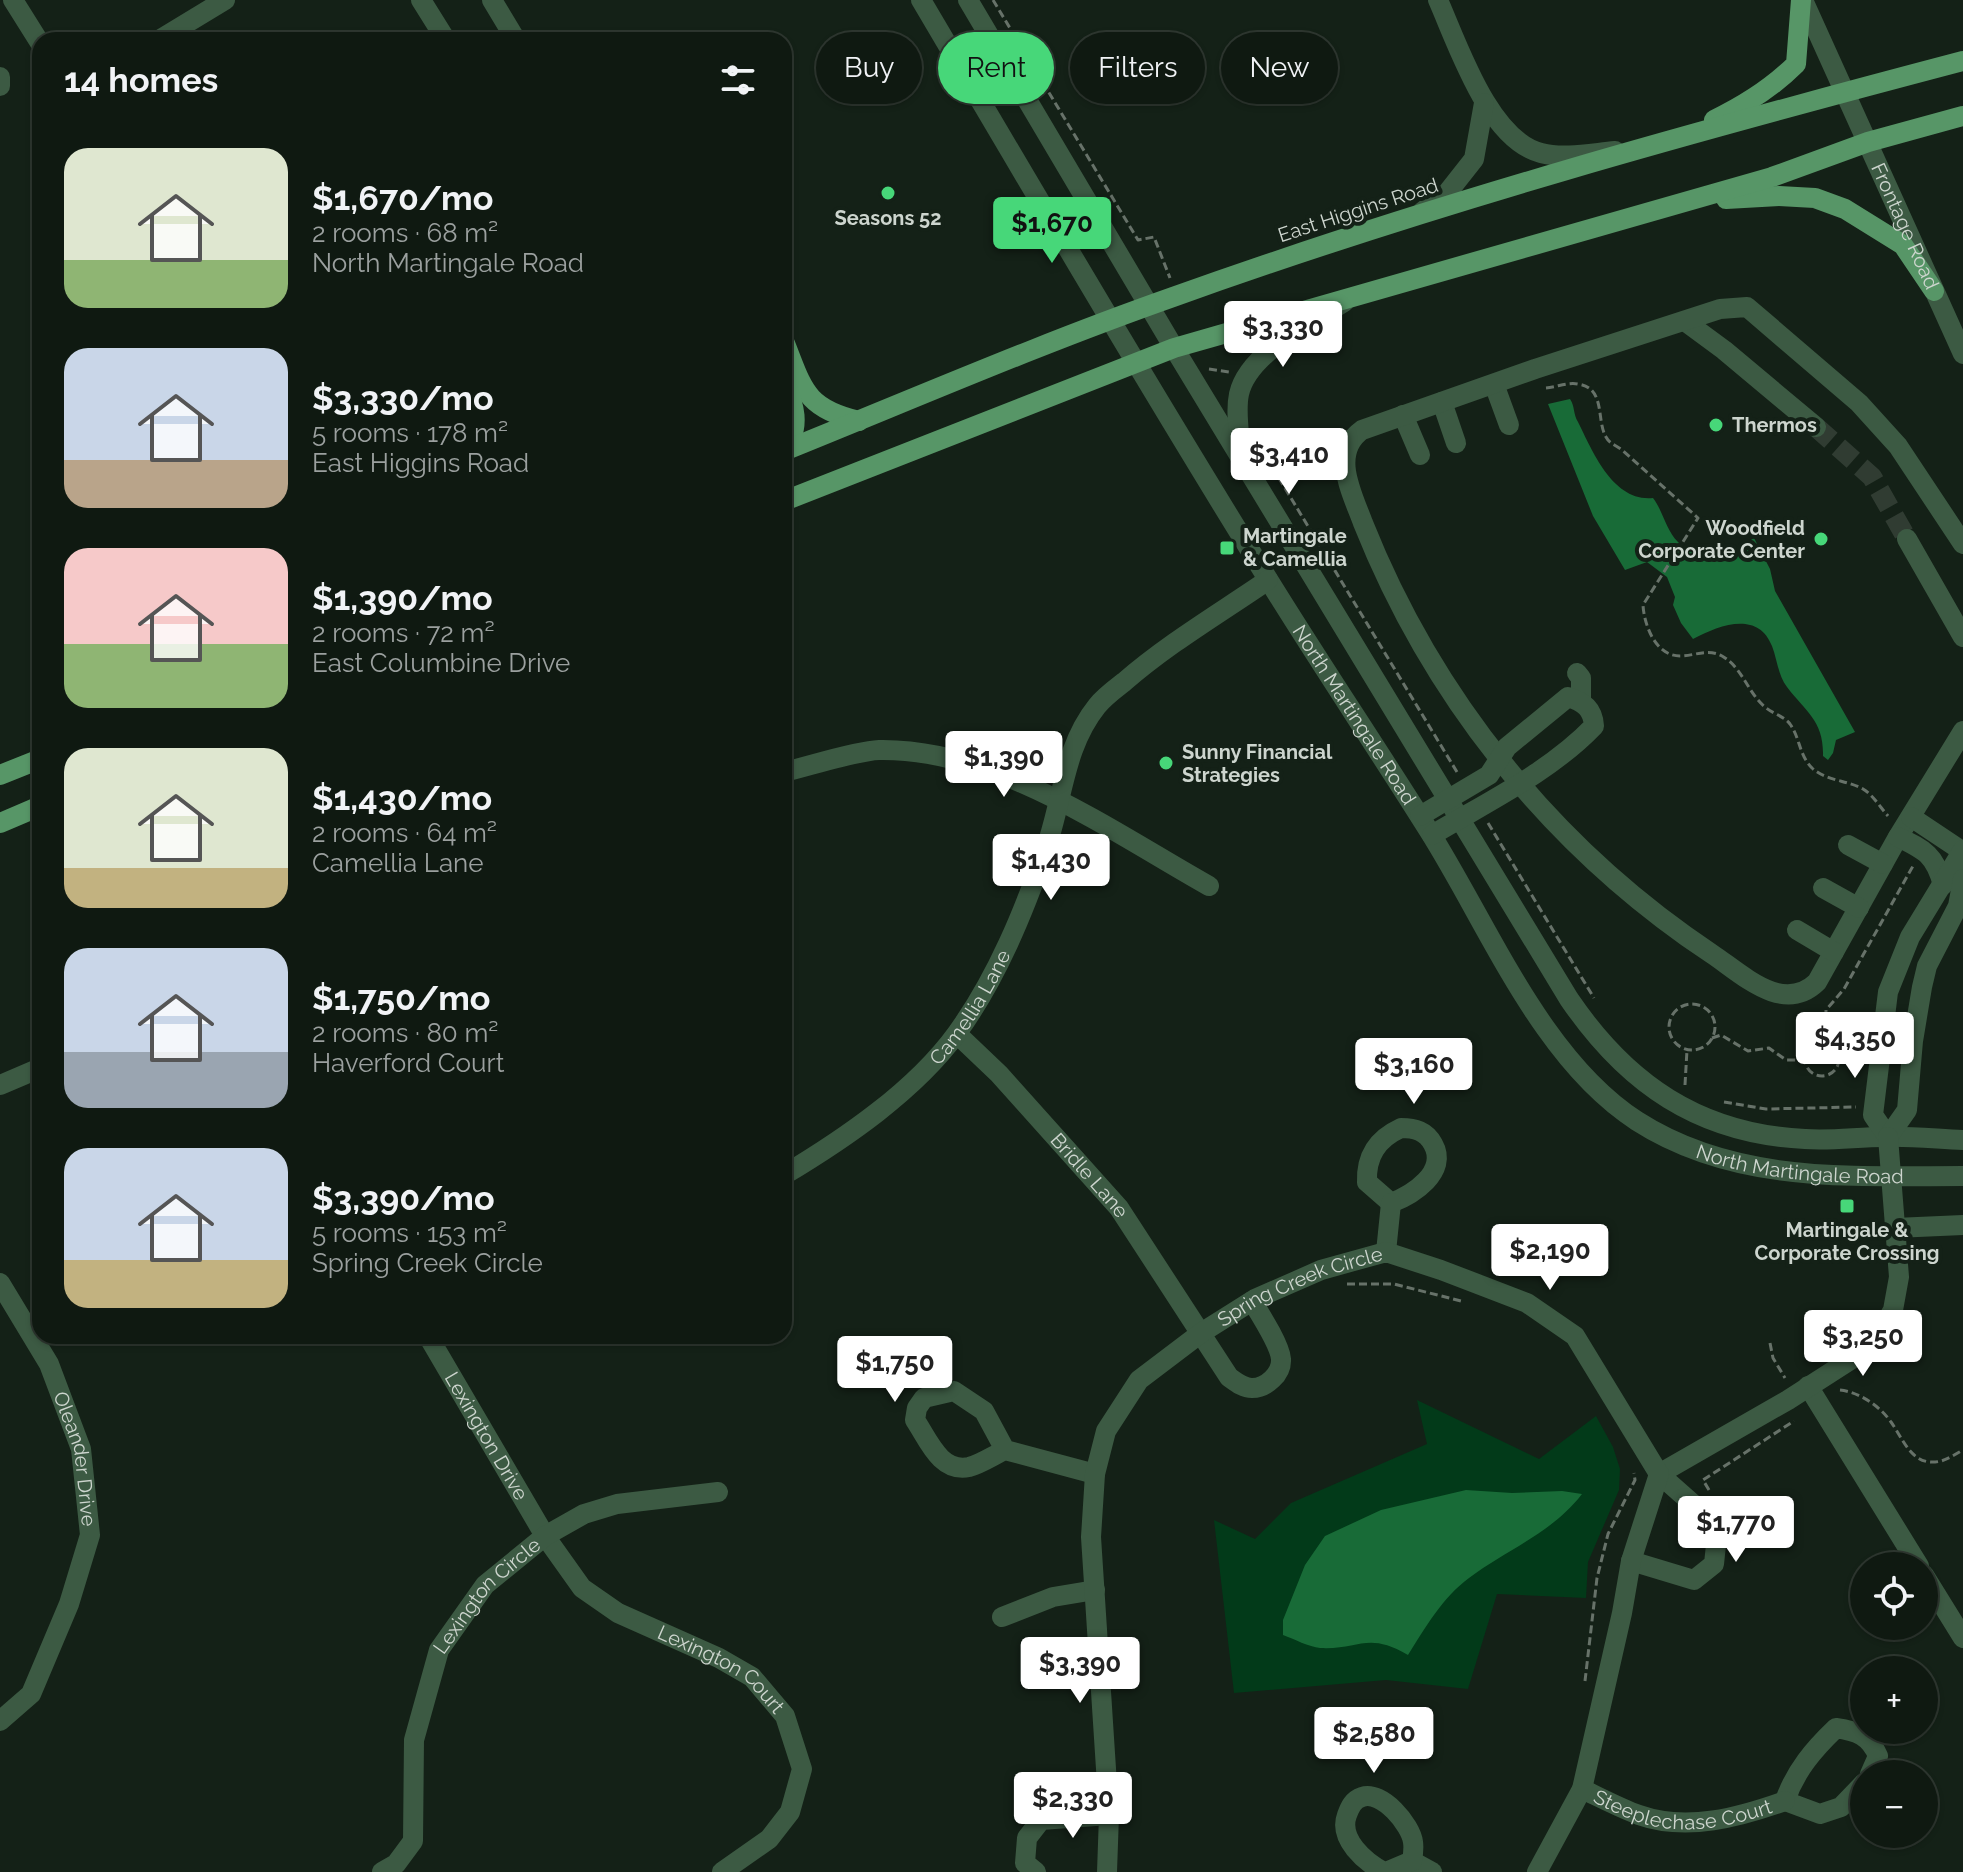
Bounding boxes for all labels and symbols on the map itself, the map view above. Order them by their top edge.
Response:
street label: Frontage Road [1866,159,1944,293]
street label: East Higgins Road [1275,173,1441,247]
marker: Seasons 52 [879,184,897,202]
pin: $1,670 [987,197,1117,265]
place label: Seasons 52 [835,206,941,230]
pin: $3,330 [1218,301,1348,369]
place label: Thermos [1732,413,1817,437]
marker: Thermos [1707,416,1725,434]
pin: $3,410 [1224,428,1354,496]
place label: Woodfield Corporate Center [1638,516,1805,563]
place label: Martingale & Camellia [1243,524,1347,571]
marker: Woodfield Corporate Center [1812,530,1830,548]
marker: Martingale & Camellia [1218,539,1236,557]
street label: North Martingale Road [1288,620,1421,809]
pin: $1,390 [939,731,1069,799]
place label: Sunny Financial Strategies [1182,740,1333,787]
marker: Sunny Financial Strategies [1157,754,1175,772]
pin: $1,430 [986,834,1116,902]
street label: Camellia Lane [924,946,1016,1070]
pin: $4,350 [1790,1012,1920,1080]
pin: $3,160 [1349,1038,1479,1106]
street label: Bridle Lane [1046,1128,1134,1222]
street label: North Martingale Road [1693,1139,1904,1188]
marker: Martingale & Corporate Crossing [1838,1197,1856,1215]
place label: Martingale & Corporate Crossing [1755,1218,1939,1265]
pin: $2,190 [1485,1224,1615,1292]
street label: Spring Creek Circle [1213,1241,1385,1332]
pin: $3,250 [1798,1310,1928,1378]
pin: $1,750 [830,1336,960,1404]
street label: Lexington Drive [440,1368,533,1505]
street label: Oleander Drive [48,1388,101,1528]
pin: $1,770 [1671,1496,1801,1564]
street label: Lexington Circle [428,1533,545,1658]
street label: Lexington Court [654,1620,790,1718]
pin: $3,390 [1015,1637,1145,1705]
pin: $2,580 [1309,1707,1439,1775]
pin: $2,330 [1008,1772,1138,1840]
street label: Steeplechase Court [1590,1785,1775,1835]

